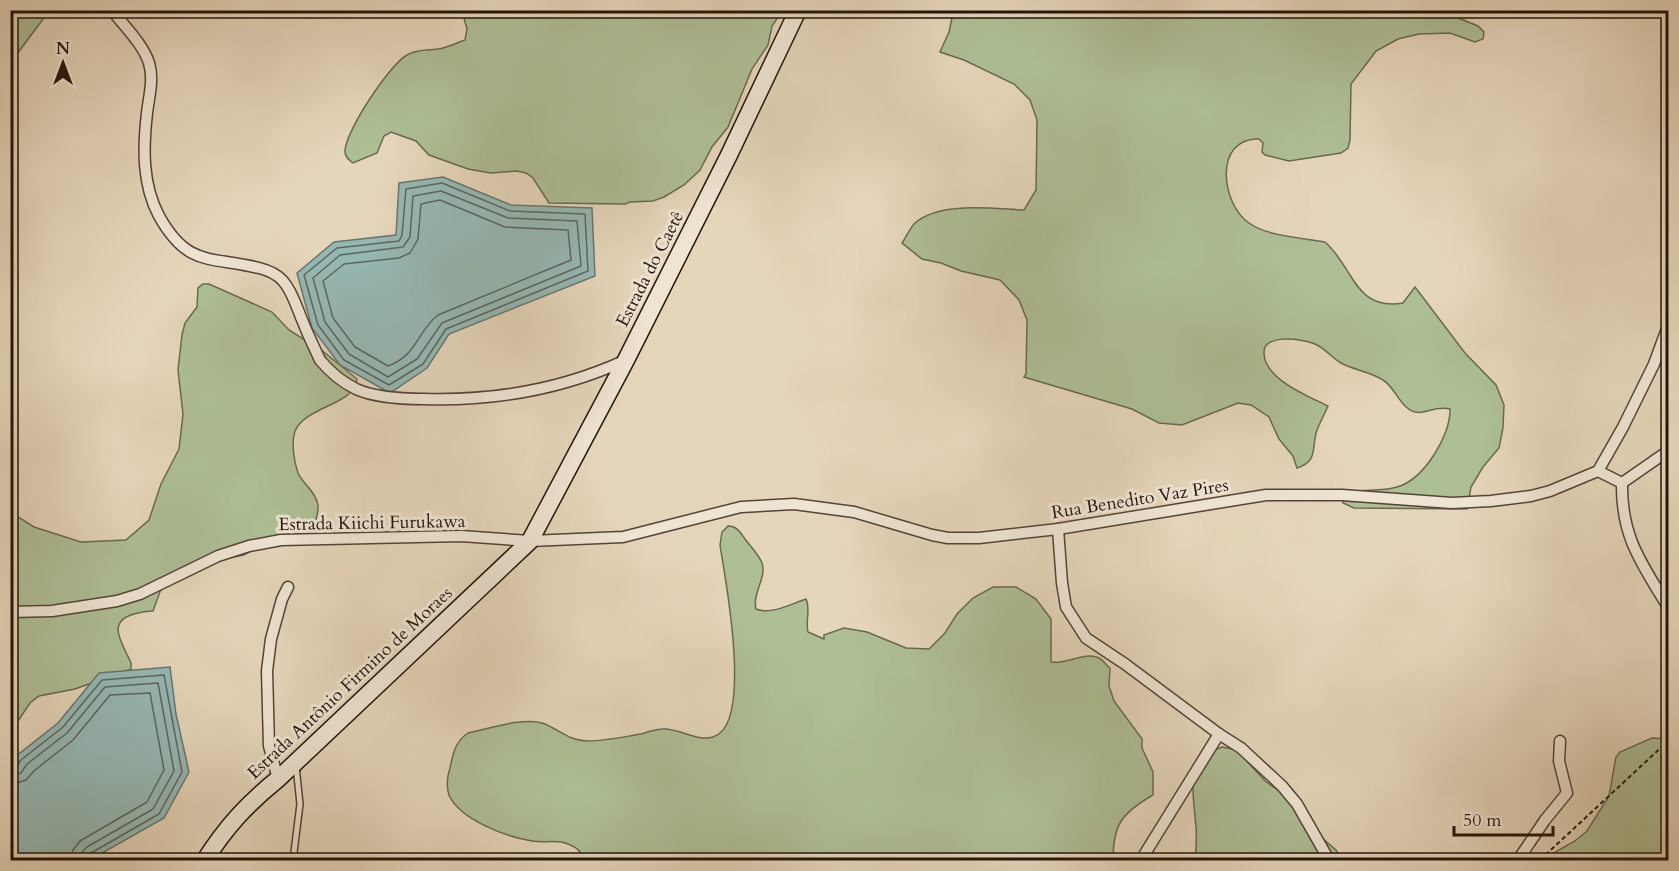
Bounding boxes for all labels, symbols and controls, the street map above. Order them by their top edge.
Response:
north arrow [33,33,93,93]
text: N [56,38,70,60]
street label: Estrada do Caetê [610,207,690,331]
street label: Rua Benedito Vaz Pires [1050,473,1230,525]
street label: Estrada Kiichi Furukawa [278,509,466,537]
street label: Estrada Antônio Firmino de Moraes [242,581,458,785]
scale bar [1454,799,1553,837]
text: 50 m [1463,808,1502,833]

